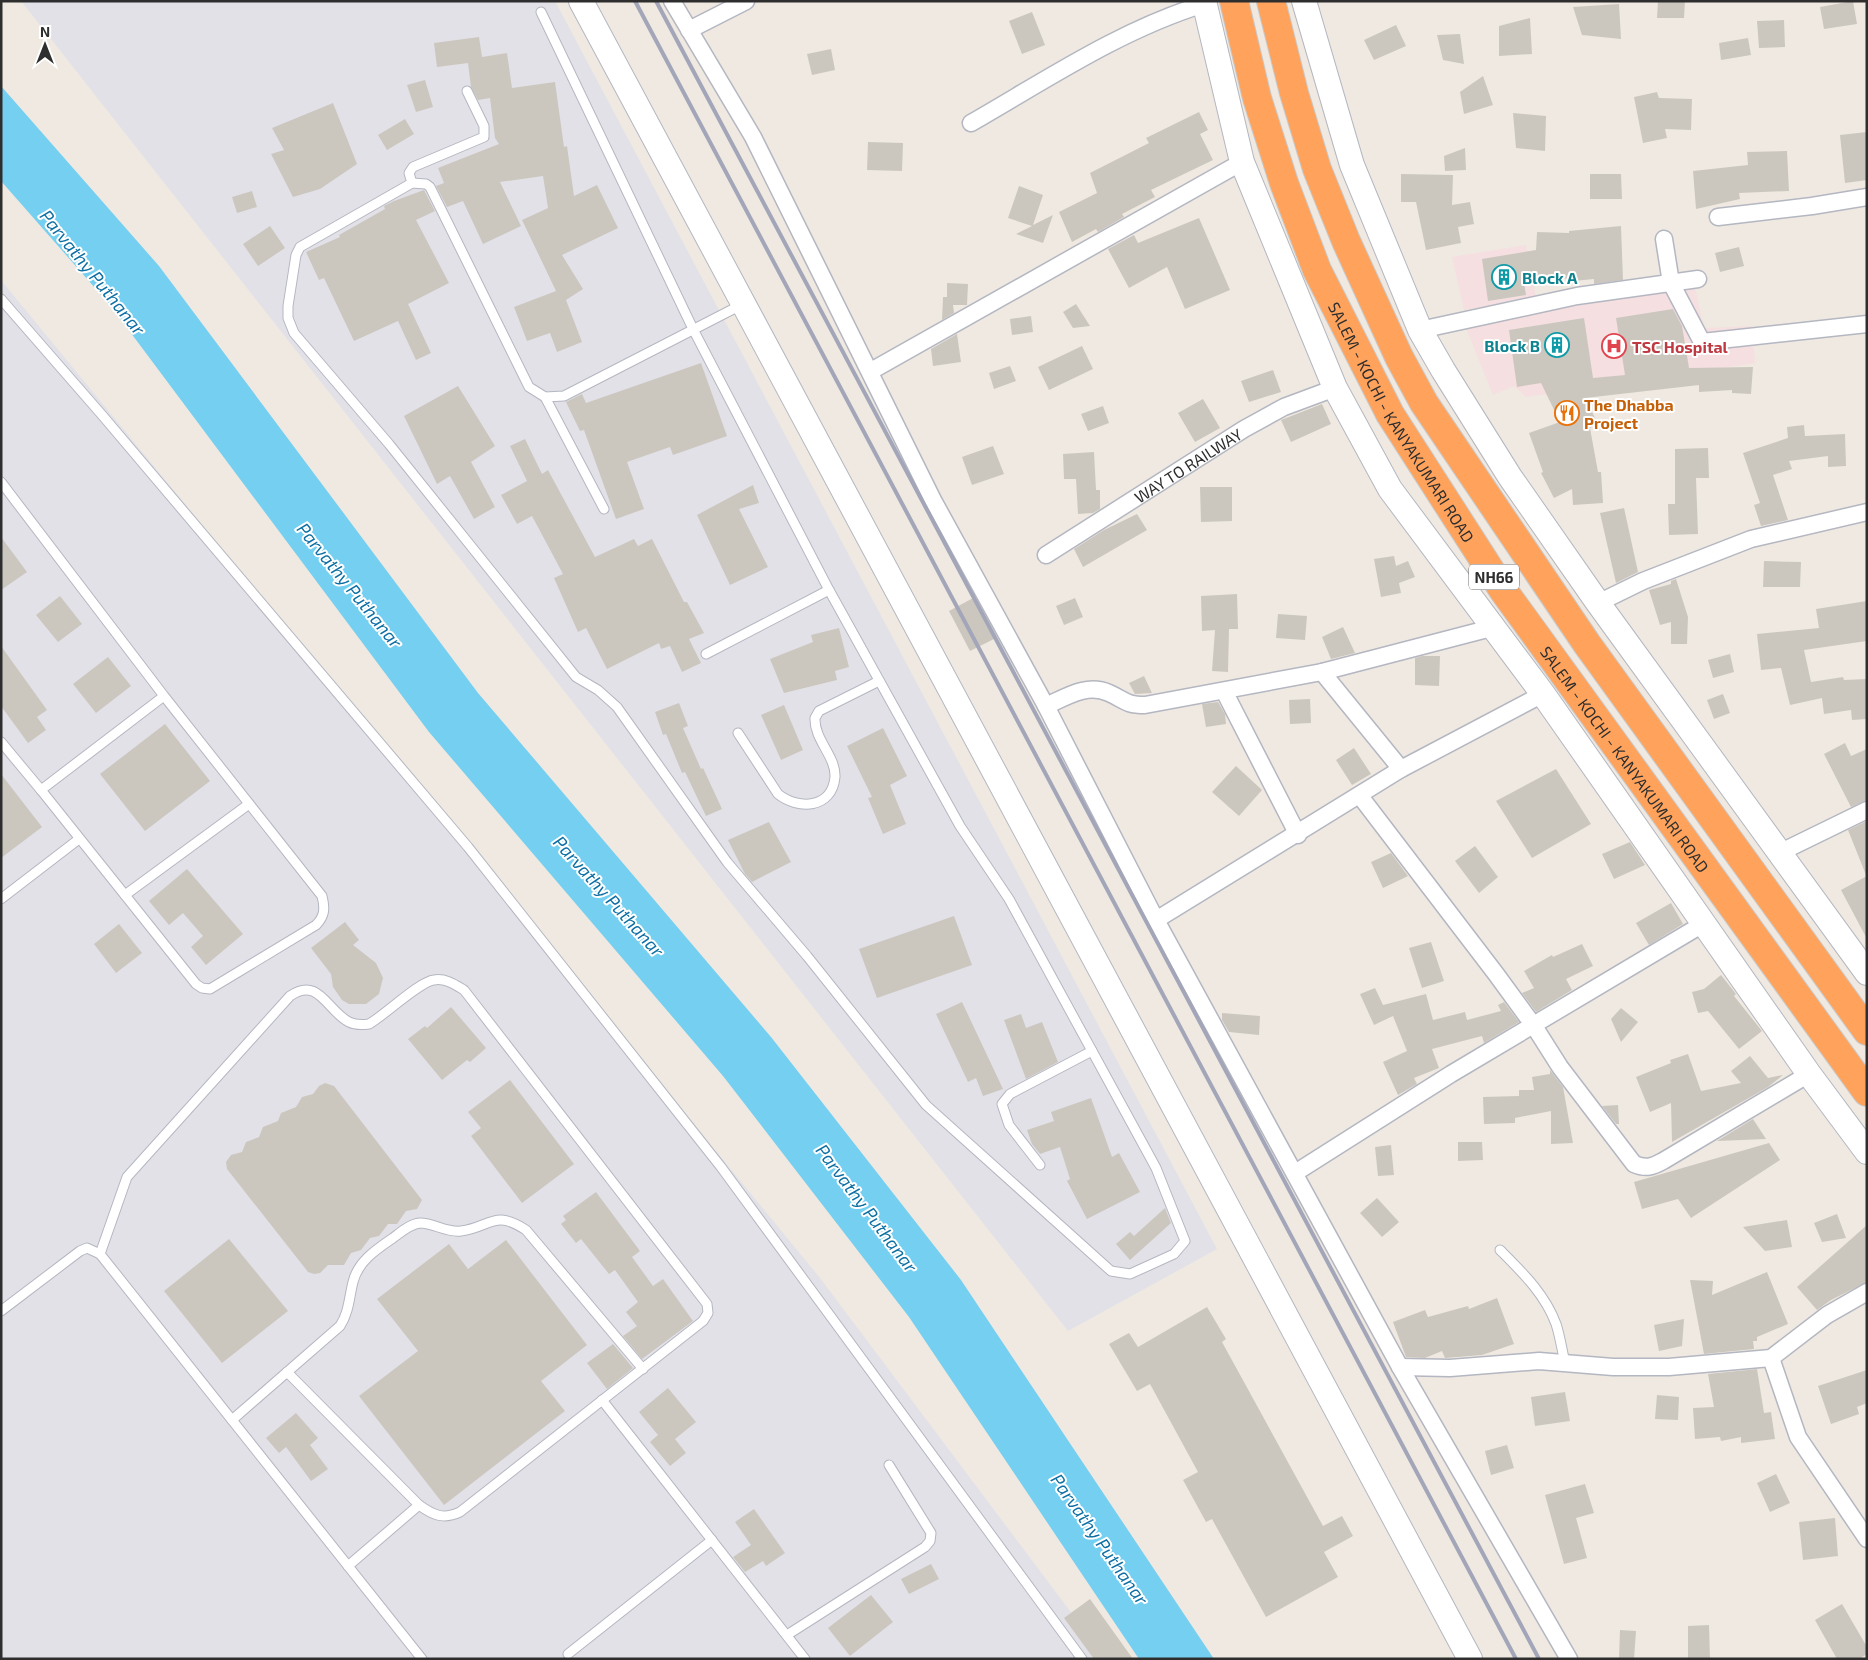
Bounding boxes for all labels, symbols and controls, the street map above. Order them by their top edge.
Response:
north arrow [20,20,70,70]
text: N [40,23,50,40]
water label: Parvathy Puthanar [36,205,151,340]
building icon: Block A [1491,264,1517,290]
place label: Block A [1522,268,1578,287]
street label: SALEM - KOCHI - KANYAKUMARI ROAD [1325,299,1479,545]
building icon: Block B [1544,332,1570,358]
hospital icon: TSC Hospital [1601,333,1627,359]
place label: Block B [1484,336,1540,355]
place label: TSC Hospital [1632,337,1729,356]
place label: The Dhabba Project [1584,395,1674,432]
restaurant icon: The Dhabba Project [1554,400,1580,426]
street label: WAY TO RAILWAY [1130,424,1245,506]
water label: Parvathy Puthanar [293,518,408,653]
road number: NH66 [1469,564,1519,590]
street label: SALEM - KOCHI - KANYAKUMARI ROAD [1537,642,1714,875]
water label: Parvathy Puthanar [549,831,670,962]
water label: Parvathy Puthanar [812,1140,923,1277]
water label: Parvathy Puthanar [1047,1469,1154,1609]

